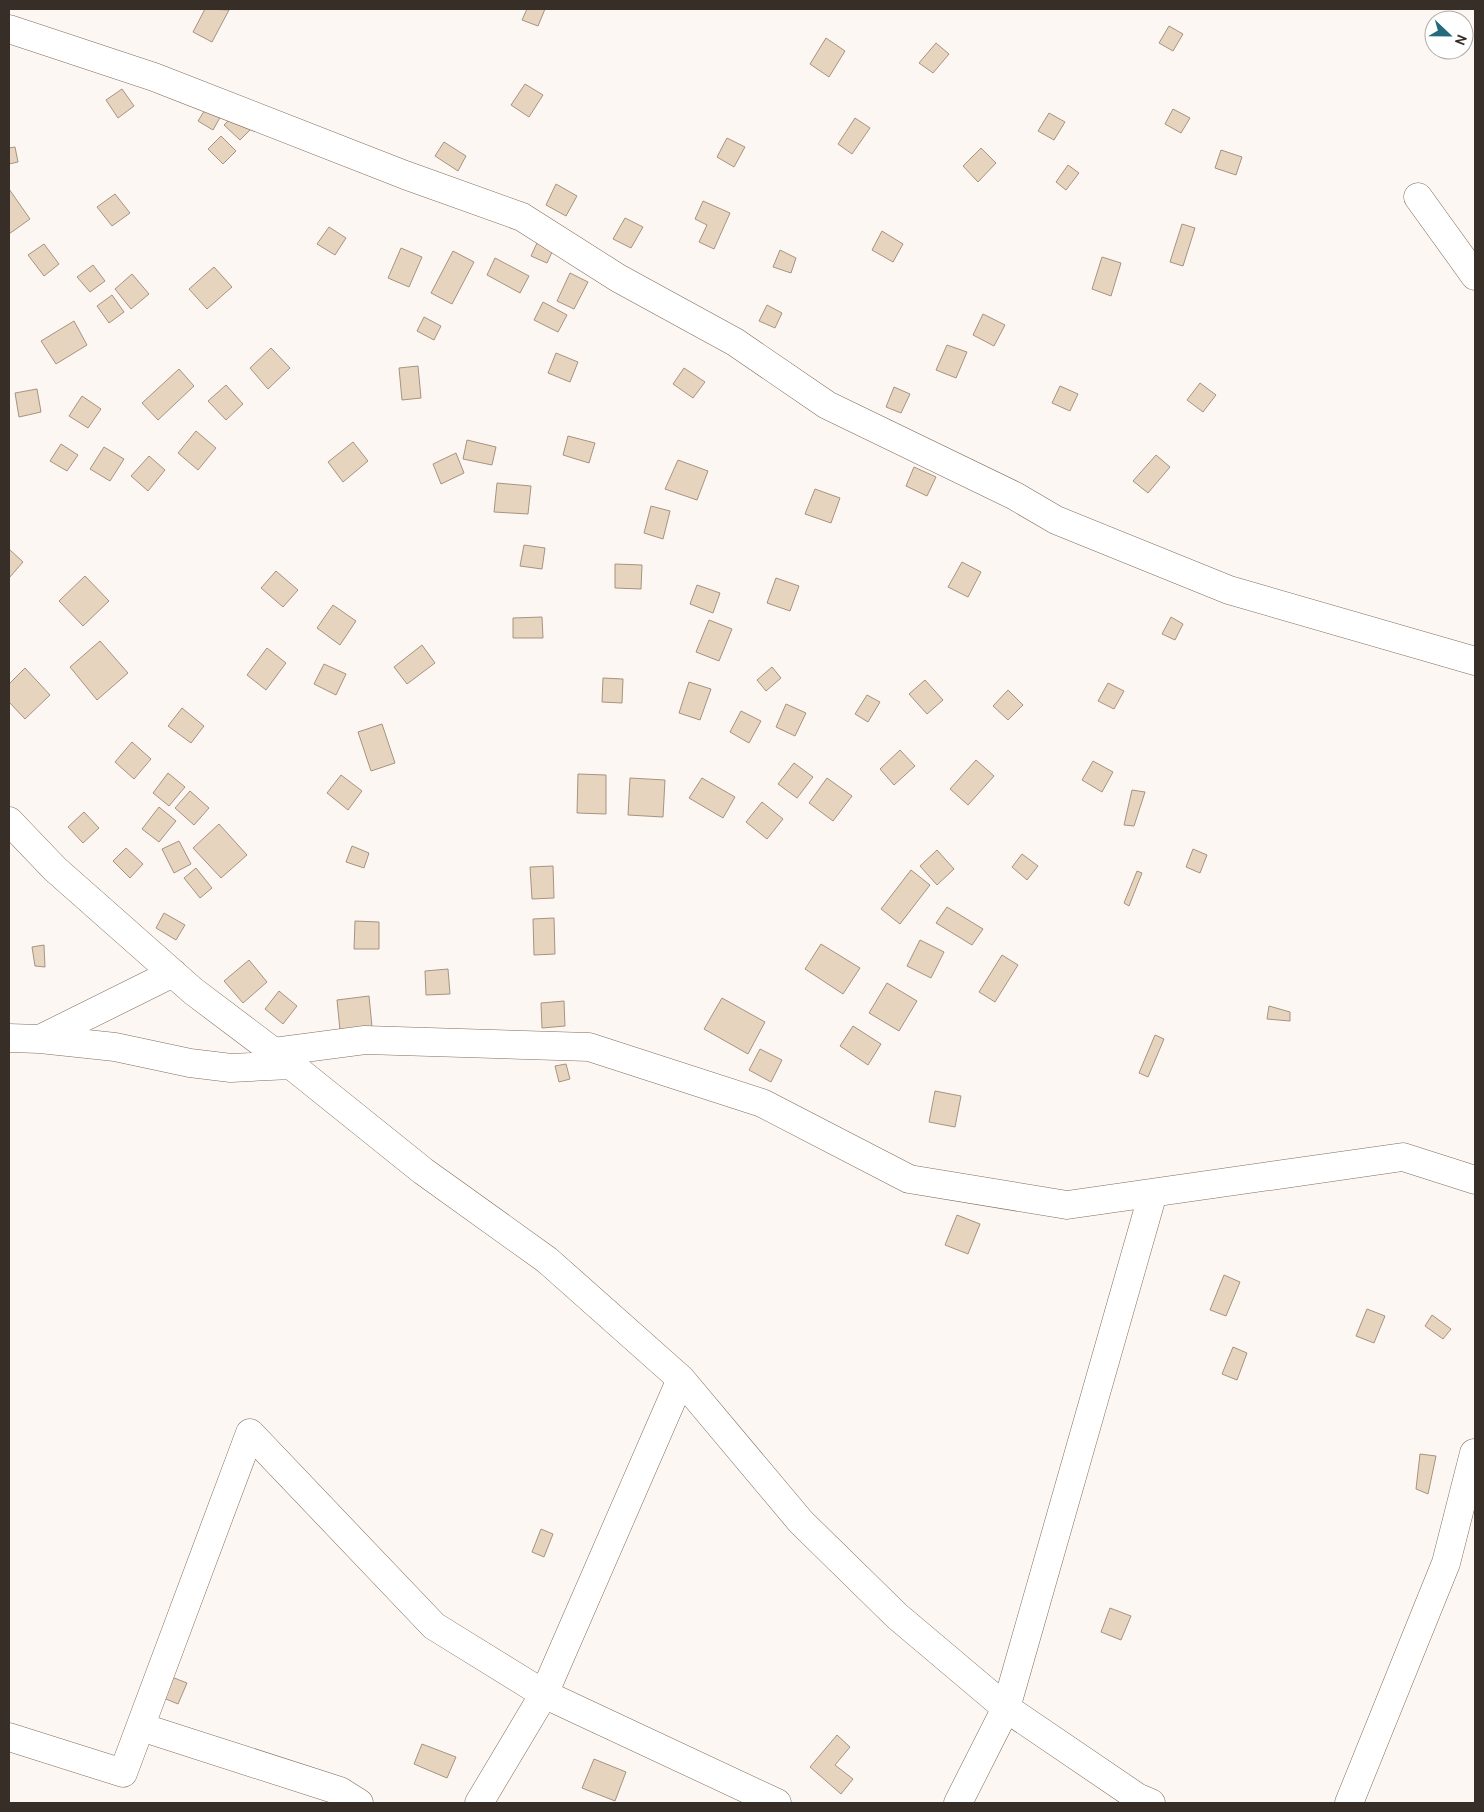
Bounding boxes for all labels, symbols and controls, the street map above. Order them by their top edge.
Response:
north arrow [1424,10,1474,60]
text: N [1451,32,1471,48]

